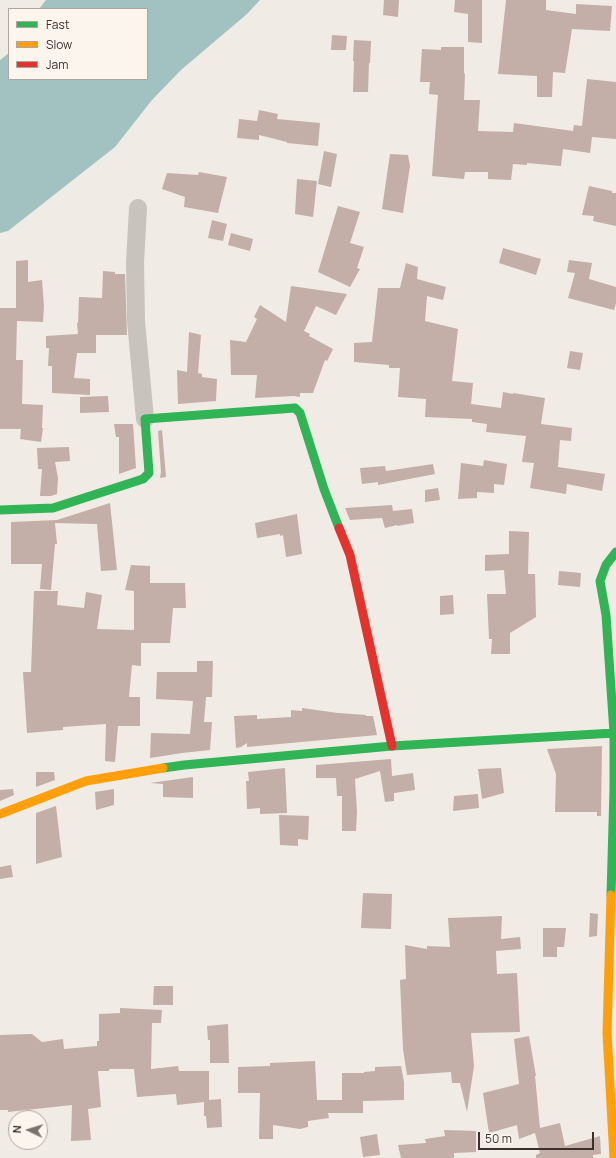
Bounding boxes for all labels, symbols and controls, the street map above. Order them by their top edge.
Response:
legend [8,8,148,80]
text: Fast [46,16,70,33]
text: Slow [46,36,72,53]
text: Jam [46,56,68,73]
north arrow [8,1110,48,1150]
scale bar [480,1124,596,1150]
text: N [9,1125,24,1134]
text: 50 m [485,1130,512,1147]

